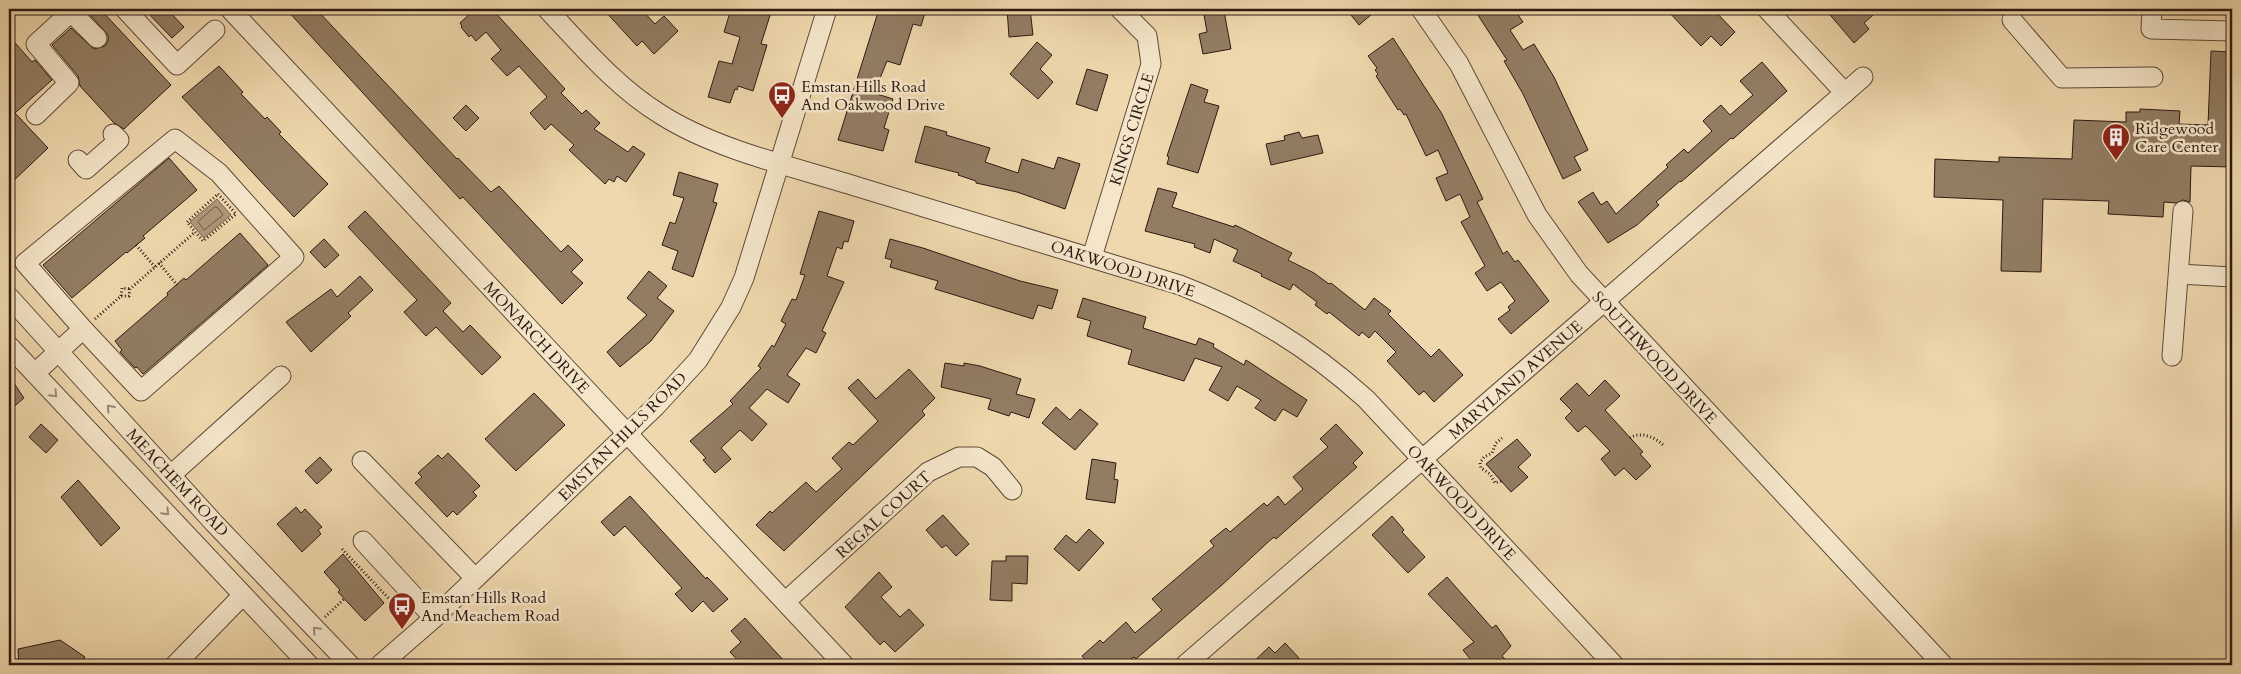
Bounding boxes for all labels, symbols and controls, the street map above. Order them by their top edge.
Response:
street label: KINGS CIRCLE [1104,70,1160,188]
place label: Emstan Hills Road And Oakwood Drive [801,76,945,116]
bus stop icon: Emstan Hills Road And Oakwood Drive [767,80,797,119]
place label: Ridgewood Care Center [2135,118,2218,158]
building icon: Ridgewood Care Center [2101,122,2131,161]
street label: OAKWOOD DRIVE [1048,235,1198,303]
street label: MONARCH DRIVE [478,277,594,399]
street label: SOUTHWOOD DRIVE [1587,287,1722,429]
street label: MARYLAND AVENUE [1444,315,1588,444]
street label: EMSTAN HILLS ROAD [553,367,692,506]
one-way arrow [48,388,57,397]
one-way arrow [107,405,116,414]
street label: MEACHEM ROAD [121,424,233,542]
street label: OAKWOOD DRIVE [1402,440,1521,565]
street label: REGAL COURT [831,466,936,563]
one-way arrow [160,506,169,515]
place label: Emstan Hills Road And Meachem Road [421,587,560,627]
bus stop icon: Emstan Hills Road And Meachem Road [387,591,417,630]
one-way arrow [313,627,322,636]

